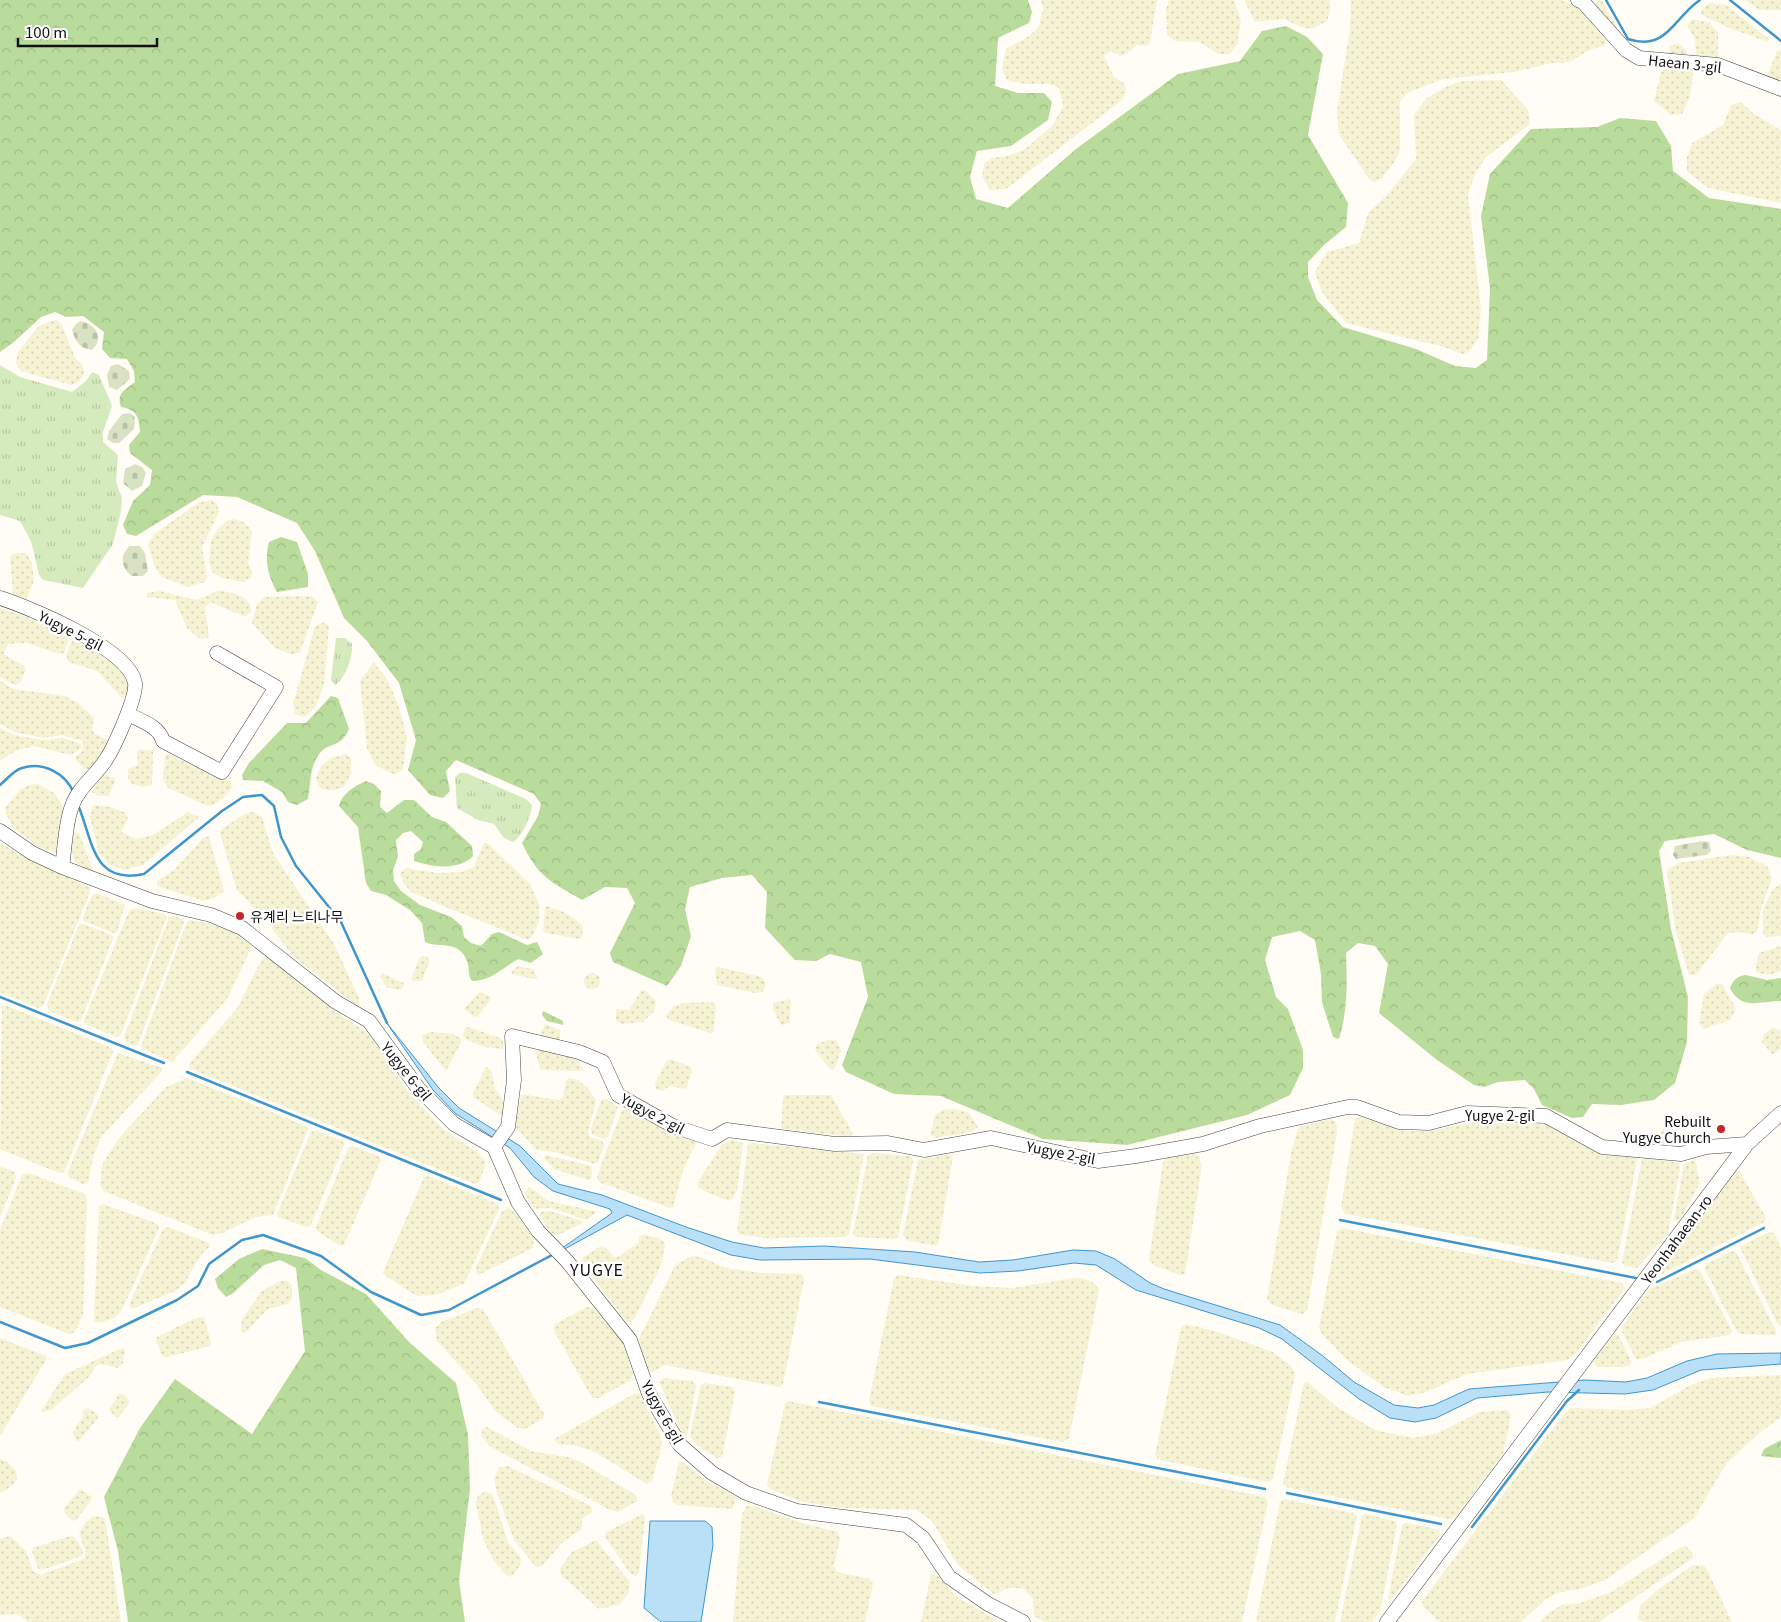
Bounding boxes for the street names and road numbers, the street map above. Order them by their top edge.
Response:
street label: Haean 3-gil [1647,49,1723,77]
street label: Yugye 5-gil [34,605,107,655]
street label: Yugye 6-gil [377,1037,437,1104]
street label: Yugye 2-gil [617,1087,689,1138]
street label: Yugye 2-gil [1464,1105,1535,1125]
street label: Yugye 2-gil [1024,1135,1097,1168]
street label: Yeonhahaean-ro [1635,1190,1716,1288]
street label: Yugye 6-gil [637,1376,689,1447]

